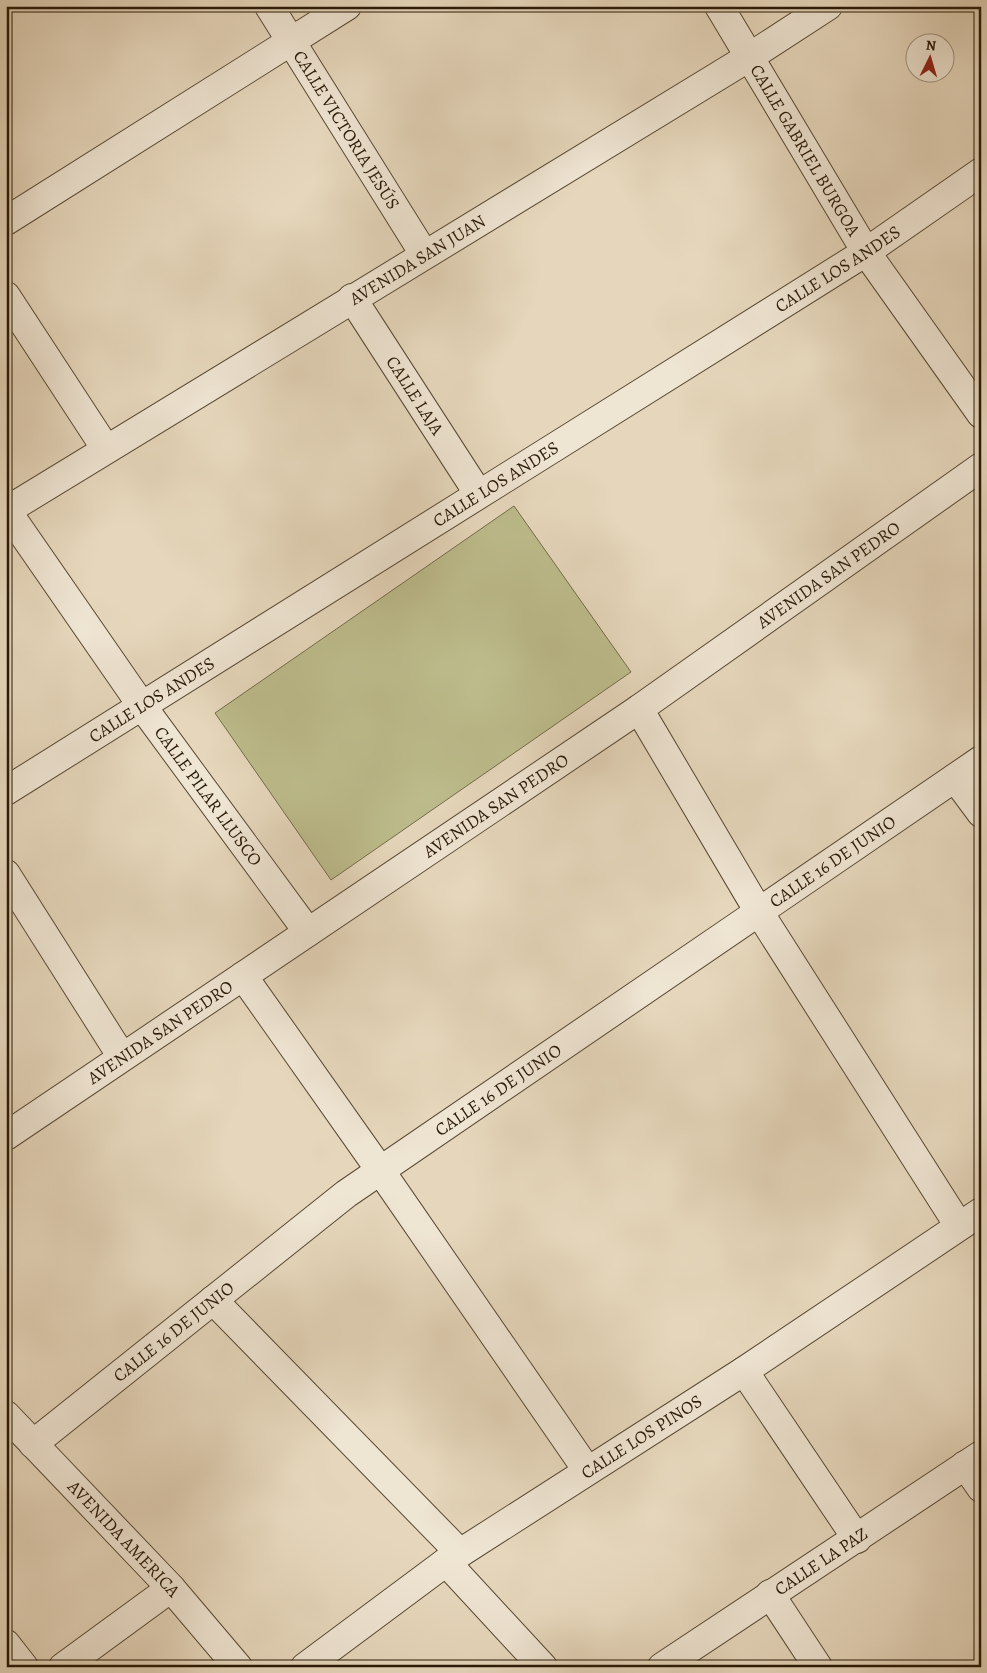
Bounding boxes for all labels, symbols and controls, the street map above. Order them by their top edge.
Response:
north arrow [904,32,954,82]
text: N [925,36,937,55]
street label: CALLE VICTORIA JESÚS [288,46,405,214]
street label: CALLE GABRIEL BURGOA [745,60,866,241]
street label: AVENIDA SAN JUAN [344,209,490,311]
street label: CALLE LOS ANDES [770,220,905,318]
street label: CALLE LAJA [381,351,450,440]
street label: CALLE LOS ANDES [428,435,563,533]
street label: AVENIDA SAN PEDRO [751,516,905,634]
street label: CALLE LOS ANDES [84,651,219,748]
street label: CALLE PILAR LLUSCO [149,721,268,871]
street label: AVENIDA SAN PEDRO [418,748,573,864]
street label: CALLE 16 DE JUNIO [765,810,901,913]
street label: AVENIDA SAN PEDRO [82,974,238,1090]
street label: CALLE 16 DE JUNIO [430,1038,566,1142]
street label: CALLE 16 DE JUNIO [108,1276,239,1387]
street label: CALLE LOS PINOS [576,1389,707,1484]
street label: AVENIDA AMERICA [62,1474,186,1603]
street label: CALLE LA PAZ [770,1522,872,1601]

